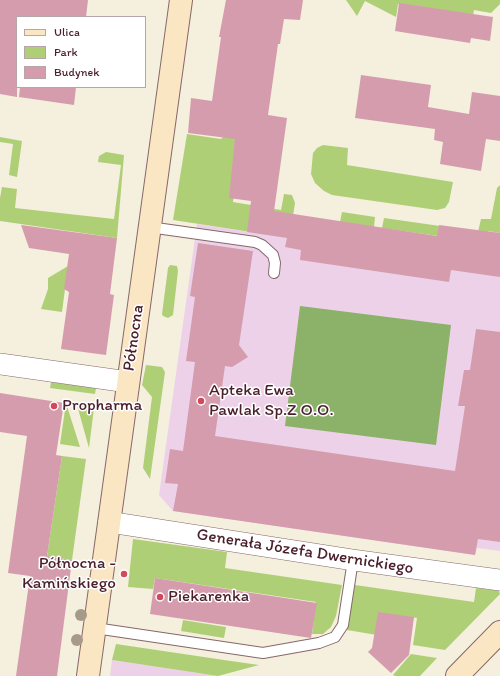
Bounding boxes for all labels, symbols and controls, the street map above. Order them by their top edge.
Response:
legend [16,16,146,88]
text: Ulica [54,25,80,39]
text: Park [54,45,78,59]
text: Budynek [54,65,99,79]
street label: Północna [119,304,149,372]
place label: Apteka Ewa Pawlak Sp.Z O.O. [209,381,334,421]
place label: Propharma [62,396,142,416]
marker: Apteka Ewa Pawlak Sp.Z O.O. [196,396,206,406]
marker: Propharma [49,401,59,411]
street label: Generała Józefa Dwernickiego [195,525,415,579]
place label: Północna - Kamińskiego [22,554,116,594]
marker: Północna - Kamińskiego [119,569,129,579]
place label: Piekarenka [168,587,249,607]
marker: Piekarenka [155,592,165,602]

